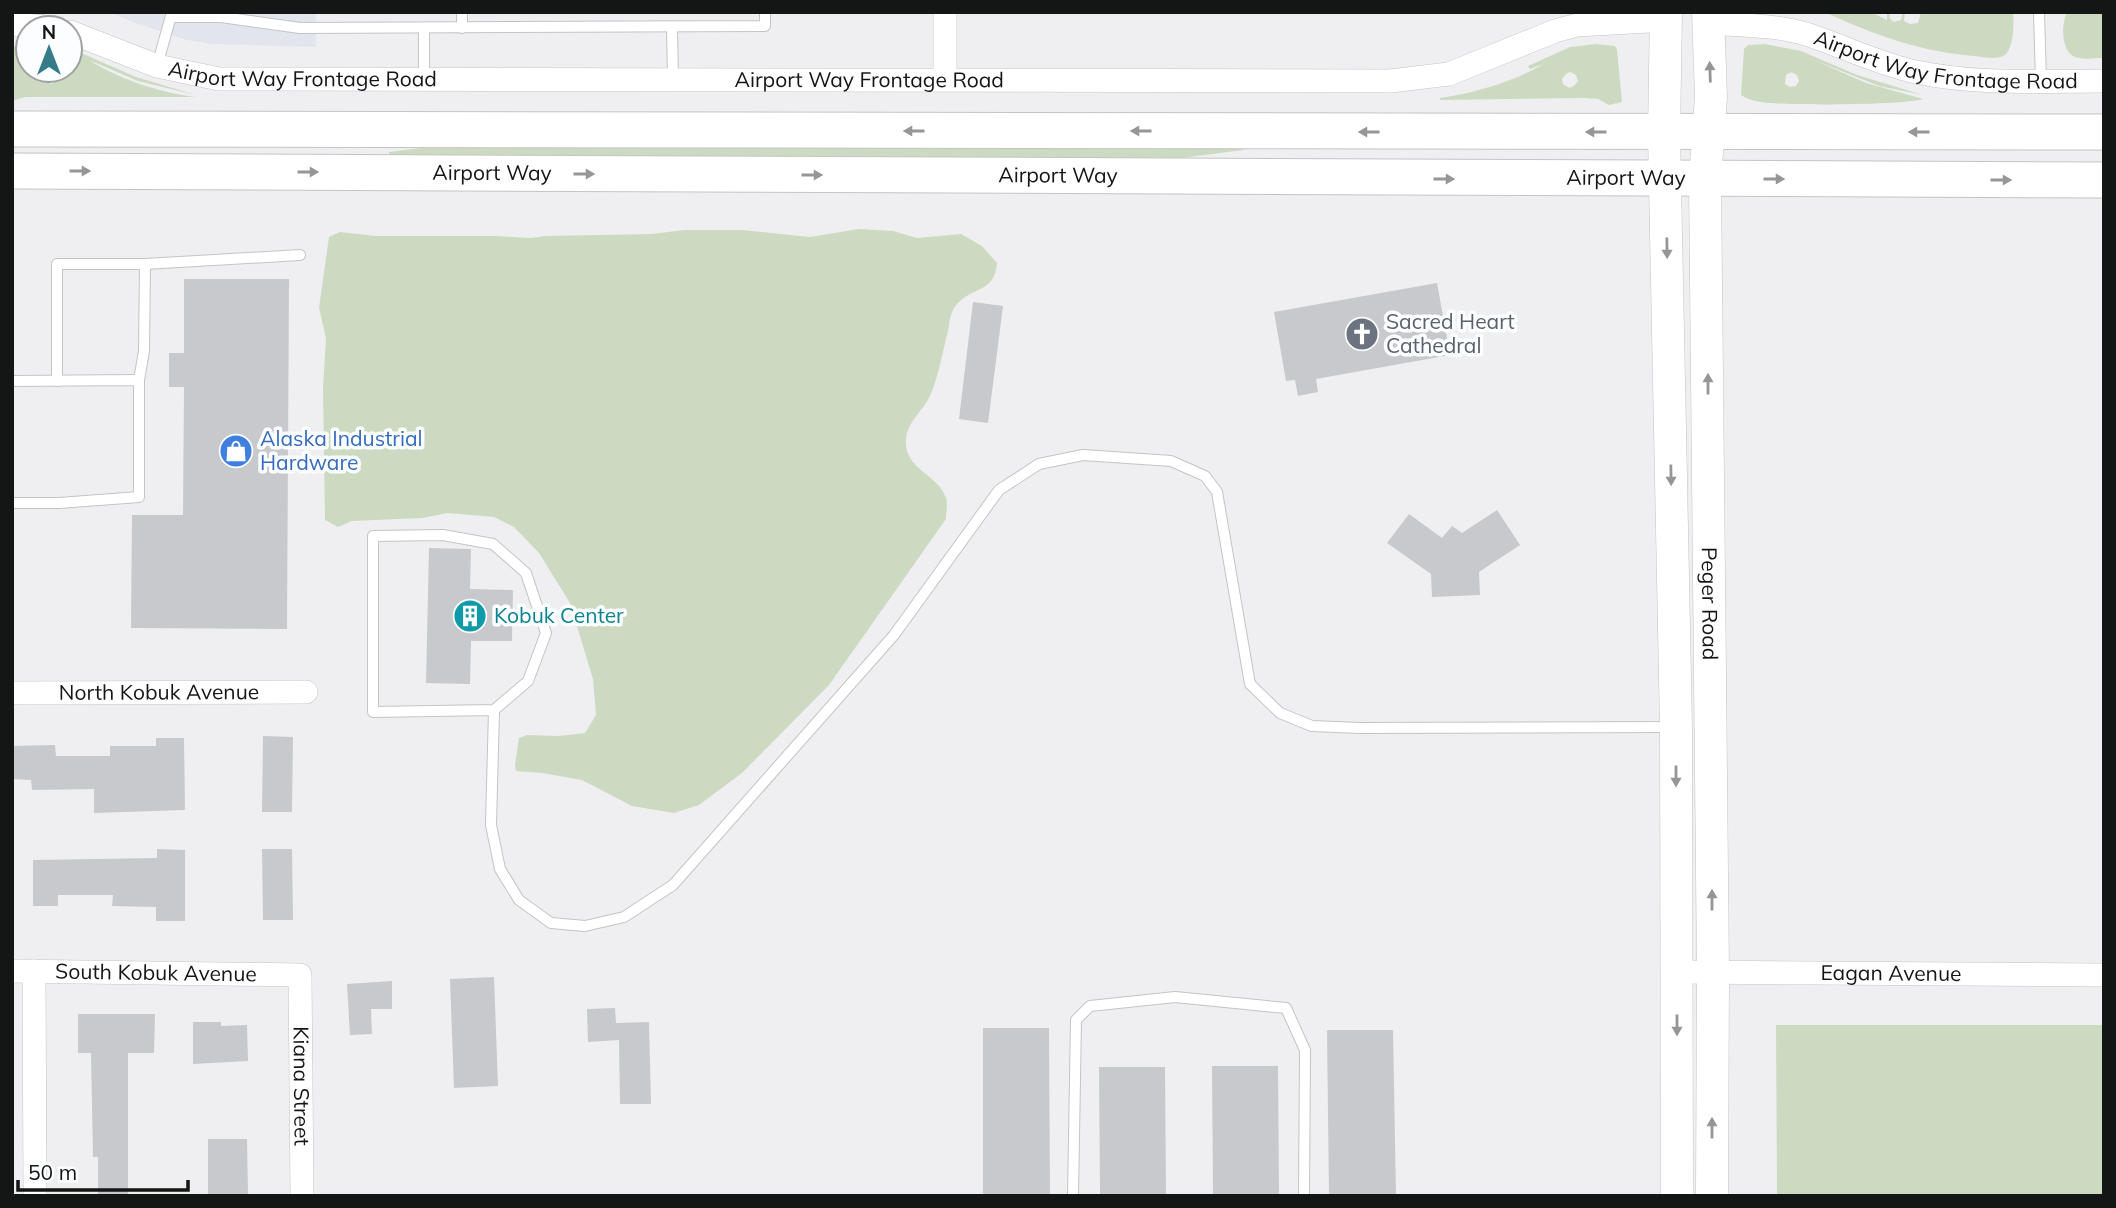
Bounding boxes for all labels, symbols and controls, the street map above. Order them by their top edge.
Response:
north arrow [14,14,84,84]
text: N [42,20,56,44]
street label: Airport Way Frontage Road [1811,24,2078,94]
street label: Airport Way Frontage Road [166,55,437,91]
one-way arrow [1704,61,1715,83]
street label: Airport Way Frontage Road [734,66,1004,92]
one-way arrow [902,125,924,137]
one-way arrow [1130,125,1152,137]
one-way arrow [1357,126,1379,138]
one-way arrow [1585,126,1607,138]
one-way arrow [1908,126,1930,138]
street label: Airport Way [432,159,552,185]
street label: Airport Way [998,161,1118,188]
street label: Airport Way [1566,164,1686,190]
one-way arrow [70,165,92,177]
one-way arrow [297,166,319,178]
one-way arrow [574,168,596,180]
one-way arrow [801,169,823,181]
one-way arrow [1433,173,1455,184]
one-way arrow [1763,173,1785,185]
one-way arrow [1990,174,2012,186]
one-way arrow [1661,237,1672,259]
place label: Sacred Heart Cathedral [1386,308,1515,358]
church icon: Sacred Heart Cathedral [1343,315,1381,353]
one-way arrow [1702,372,1714,394]
place label: Alaska Industrial Hardware [260,425,423,475]
shop icon: Alaska Industrial Hardware [217,432,255,470]
one-way arrow [1665,465,1677,487]
street label: Peger Road [1697,547,1724,661]
building icon: Kobuk Center [451,597,489,635]
place label: Kobuk Center [494,602,624,628]
street label: North Kobuk Avenue [59,678,259,705]
one-way arrow [1670,765,1682,787]
one-way arrow [1706,889,1718,911]
street label: South Kobuk Avenue [55,958,257,986]
street label: Eagan Avenue [1820,959,1962,986]
one-way arrow [1671,1014,1683,1036]
street label: Kiana Street [288,1026,316,1146]
one-way arrow [1706,1116,1718,1138]
scale bar [18,1148,187,1192]
text: 50 m [28,1159,77,1185]

